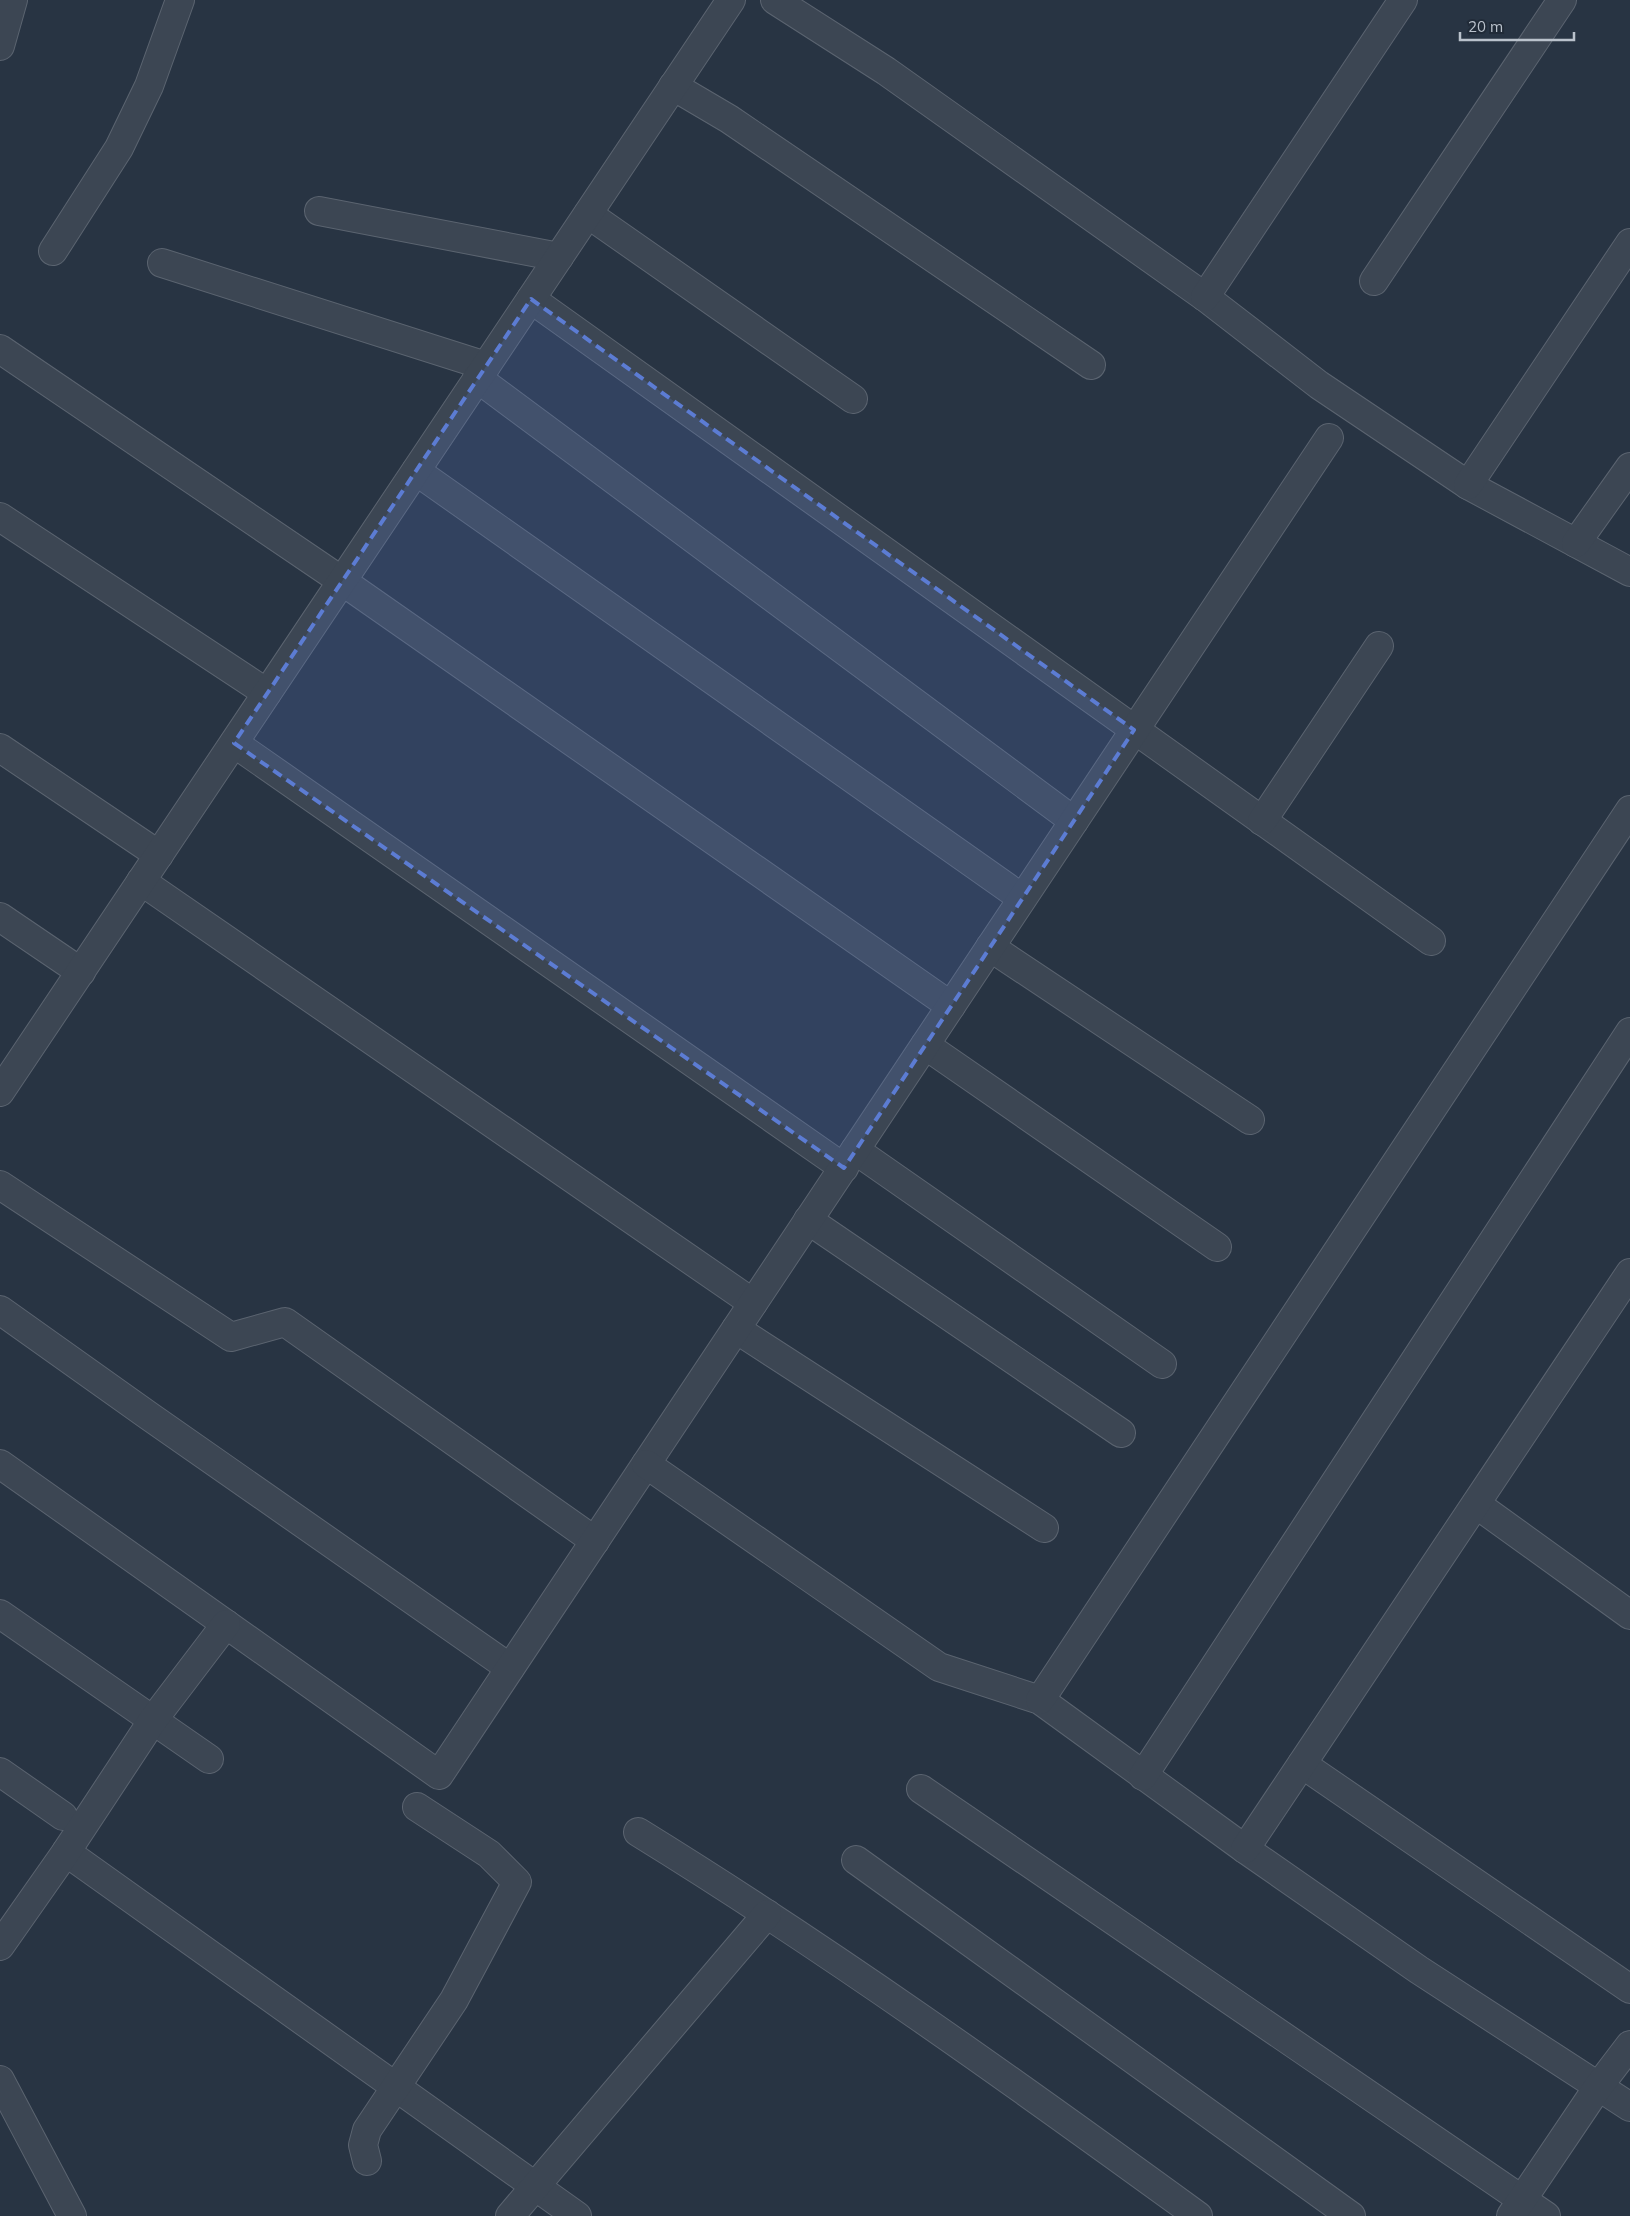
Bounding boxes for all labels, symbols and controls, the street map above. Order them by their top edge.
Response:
scale bar [1460,10,1574,42]
text: 20 m [1468,17,1503,36]

